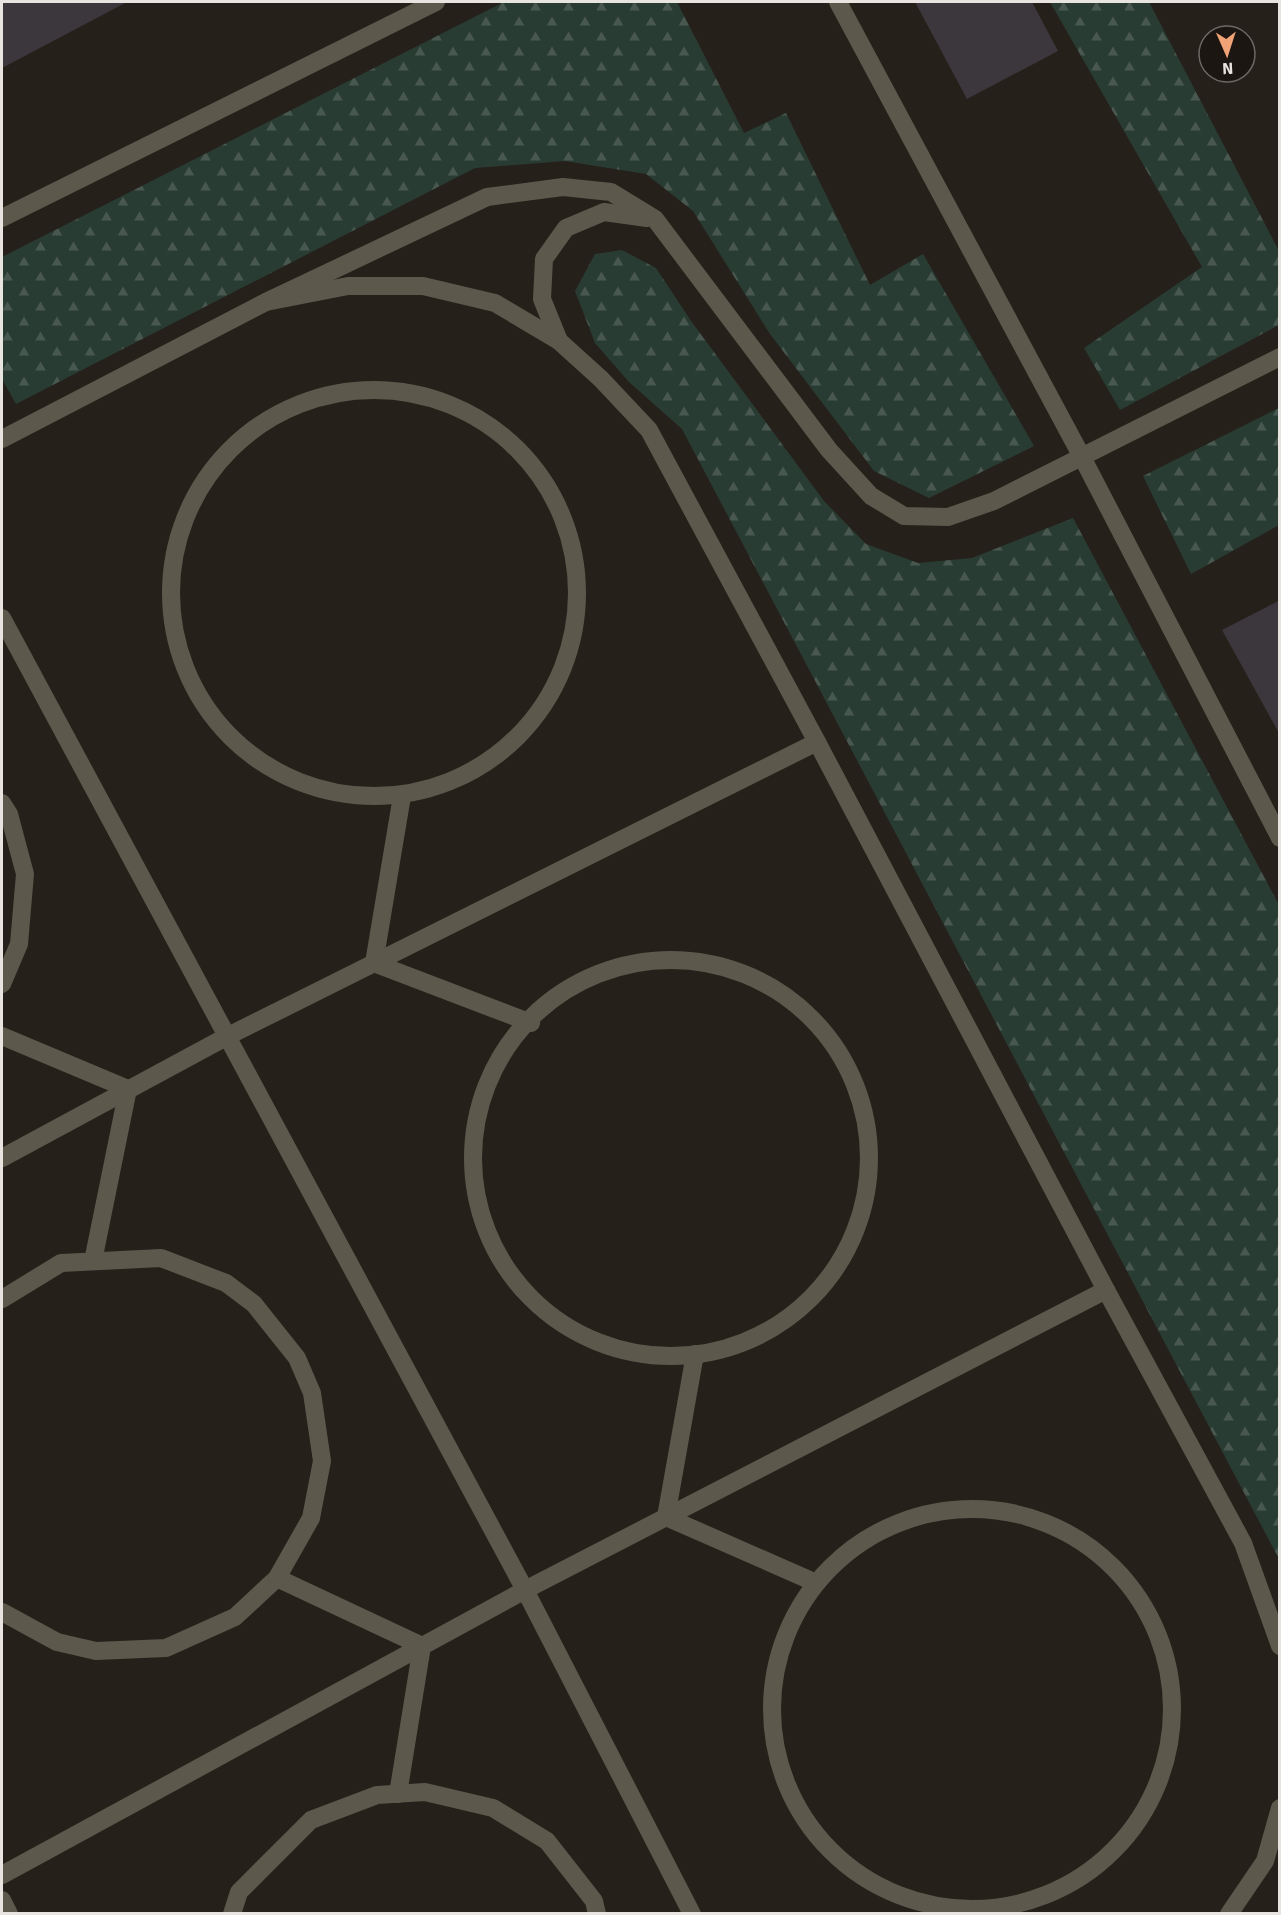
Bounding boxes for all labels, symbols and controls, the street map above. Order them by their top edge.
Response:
north arrow [1197,24,1257,84]
text: N [1222,58,1234,78]

